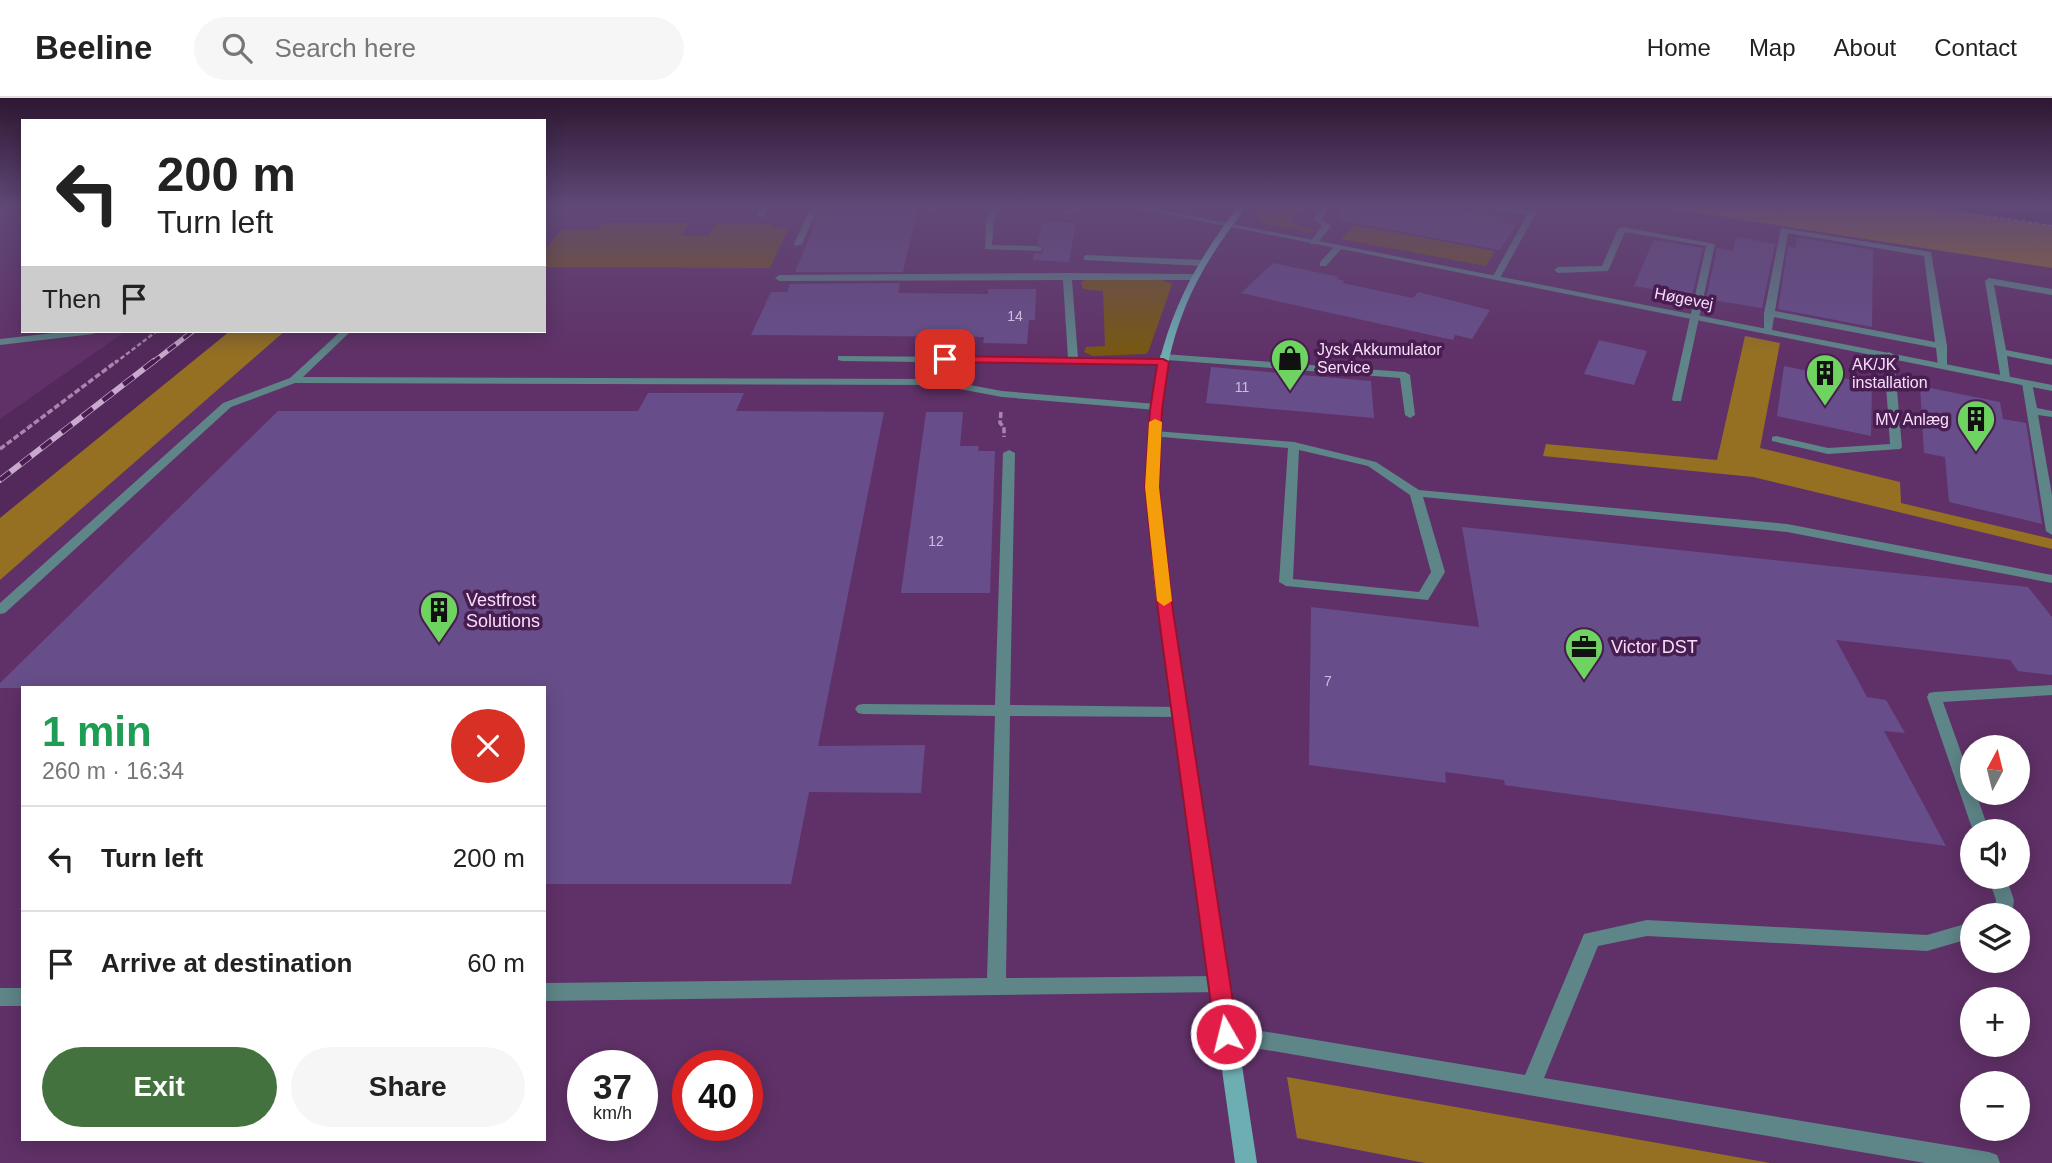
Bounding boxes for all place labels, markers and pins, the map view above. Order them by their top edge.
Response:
pin [915,329,975,389]
shop icon: Jysk Akkumulator Service [1269,337,1311,392]
place label: Jysk Akkumulator Service [1317,341,1442,376]
building icon: AK/JK installation [1804,352,1846,407]
place label: AK/JK installation [1852,356,1928,391]
building icon: MV Anlæg [1955,398,1997,453]
place label: MV Anlæg [1875,411,1949,428]
building icon: Vestfrost Solutions [418,589,460,644]
place label: Vestfrost Solutions [466,590,540,631]
office icon: Victor DST [1563,626,1605,681]
place label: Victor DST [1611,637,1698,657]

